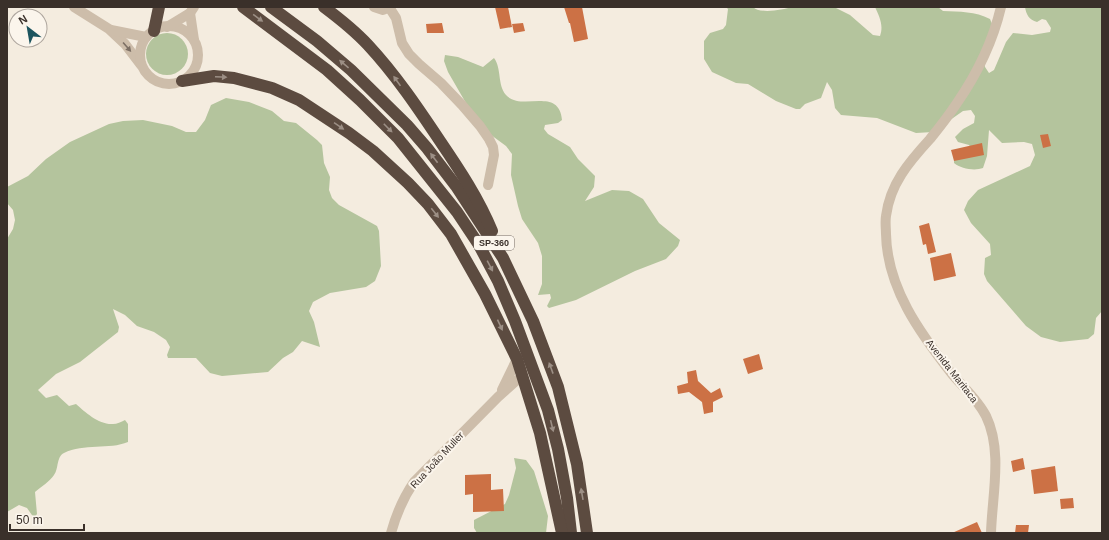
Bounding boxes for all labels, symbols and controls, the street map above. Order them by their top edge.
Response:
north arrow [8,8,48,48]
text: N [16,12,29,27]
one-way arrow [253,14,264,22]
one-way arrow [122,43,131,52]
one-way arrow [339,60,350,69]
one-way arrow [215,74,228,80]
one-way arrow [393,75,401,86]
one-way arrow [334,122,344,130]
one-way arrow [383,123,393,133]
one-way arrow [430,152,438,163]
one-way arrow [431,208,439,219]
road number: SP-360 [474,236,514,250]
one-way arrow [487,260,493,272]
one-way arrow [497,319,503,331]
street label: Avenida Maritaca [924,337,980,405]
one-way arrow [548,362,554,374]
one-way arrow [550,420,556,432]
street label: Rua João Muller [408,429,466,490]
one-way arrow [579,488,585,500]
scale bar [10,506,84,532]
text: 50 m [16,513,43,527]

